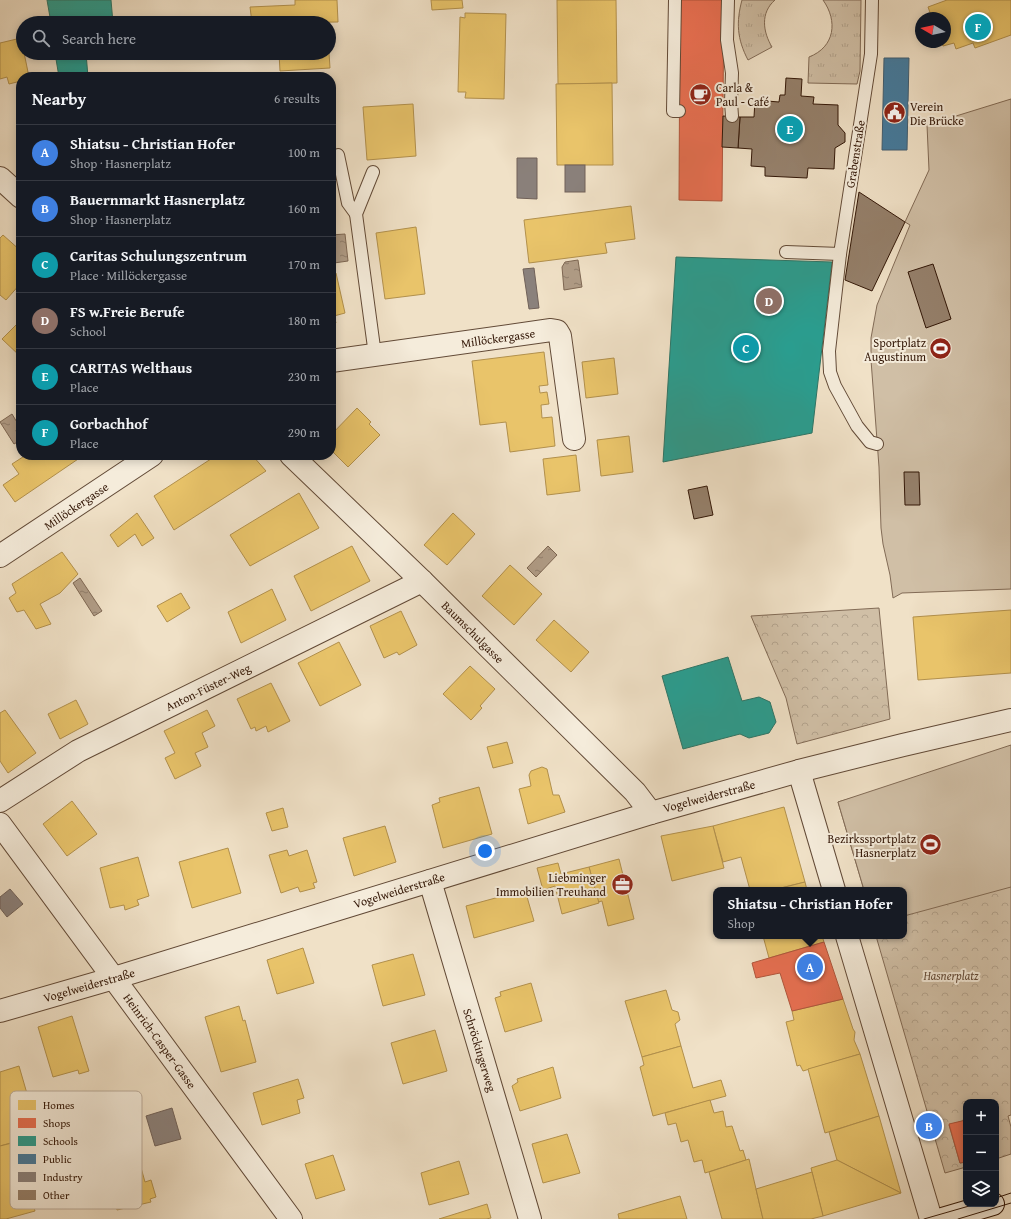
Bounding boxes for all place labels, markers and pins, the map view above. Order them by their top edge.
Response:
pin: F [965,12,991,42]
place label: Carla & Paul - Café [716,79,769,110]
cafe icon: Carla & Paul - Café [687,81,713,107]
place label: Verein Die Brücke [910,98,964,129]
public building icon: Verein Die Brücke [882,100,908,126]
pin: E [777,114,803,144]
pin: D [756,286,782,316]
pin: C [733,333,759,363]
place label: Sportplatz Augustinum [864,334,926,365]
sports icon: Sportplatz Augustinum [928,336,954,362]
place label: Bezirkssportplatz Hasnerplatz [828,830,916,861]
sports icon: Bezirkssportplatz Hasnerplatz [918,832,944,858]
place label: Liebminger Immobilien Treuhand [496,869,607,900]
office icon: Liebminger Immobilien Treuhand [609,871,635,897]
pin: A [797,952,823,982]
pin: B [916,1111,942,1141]

